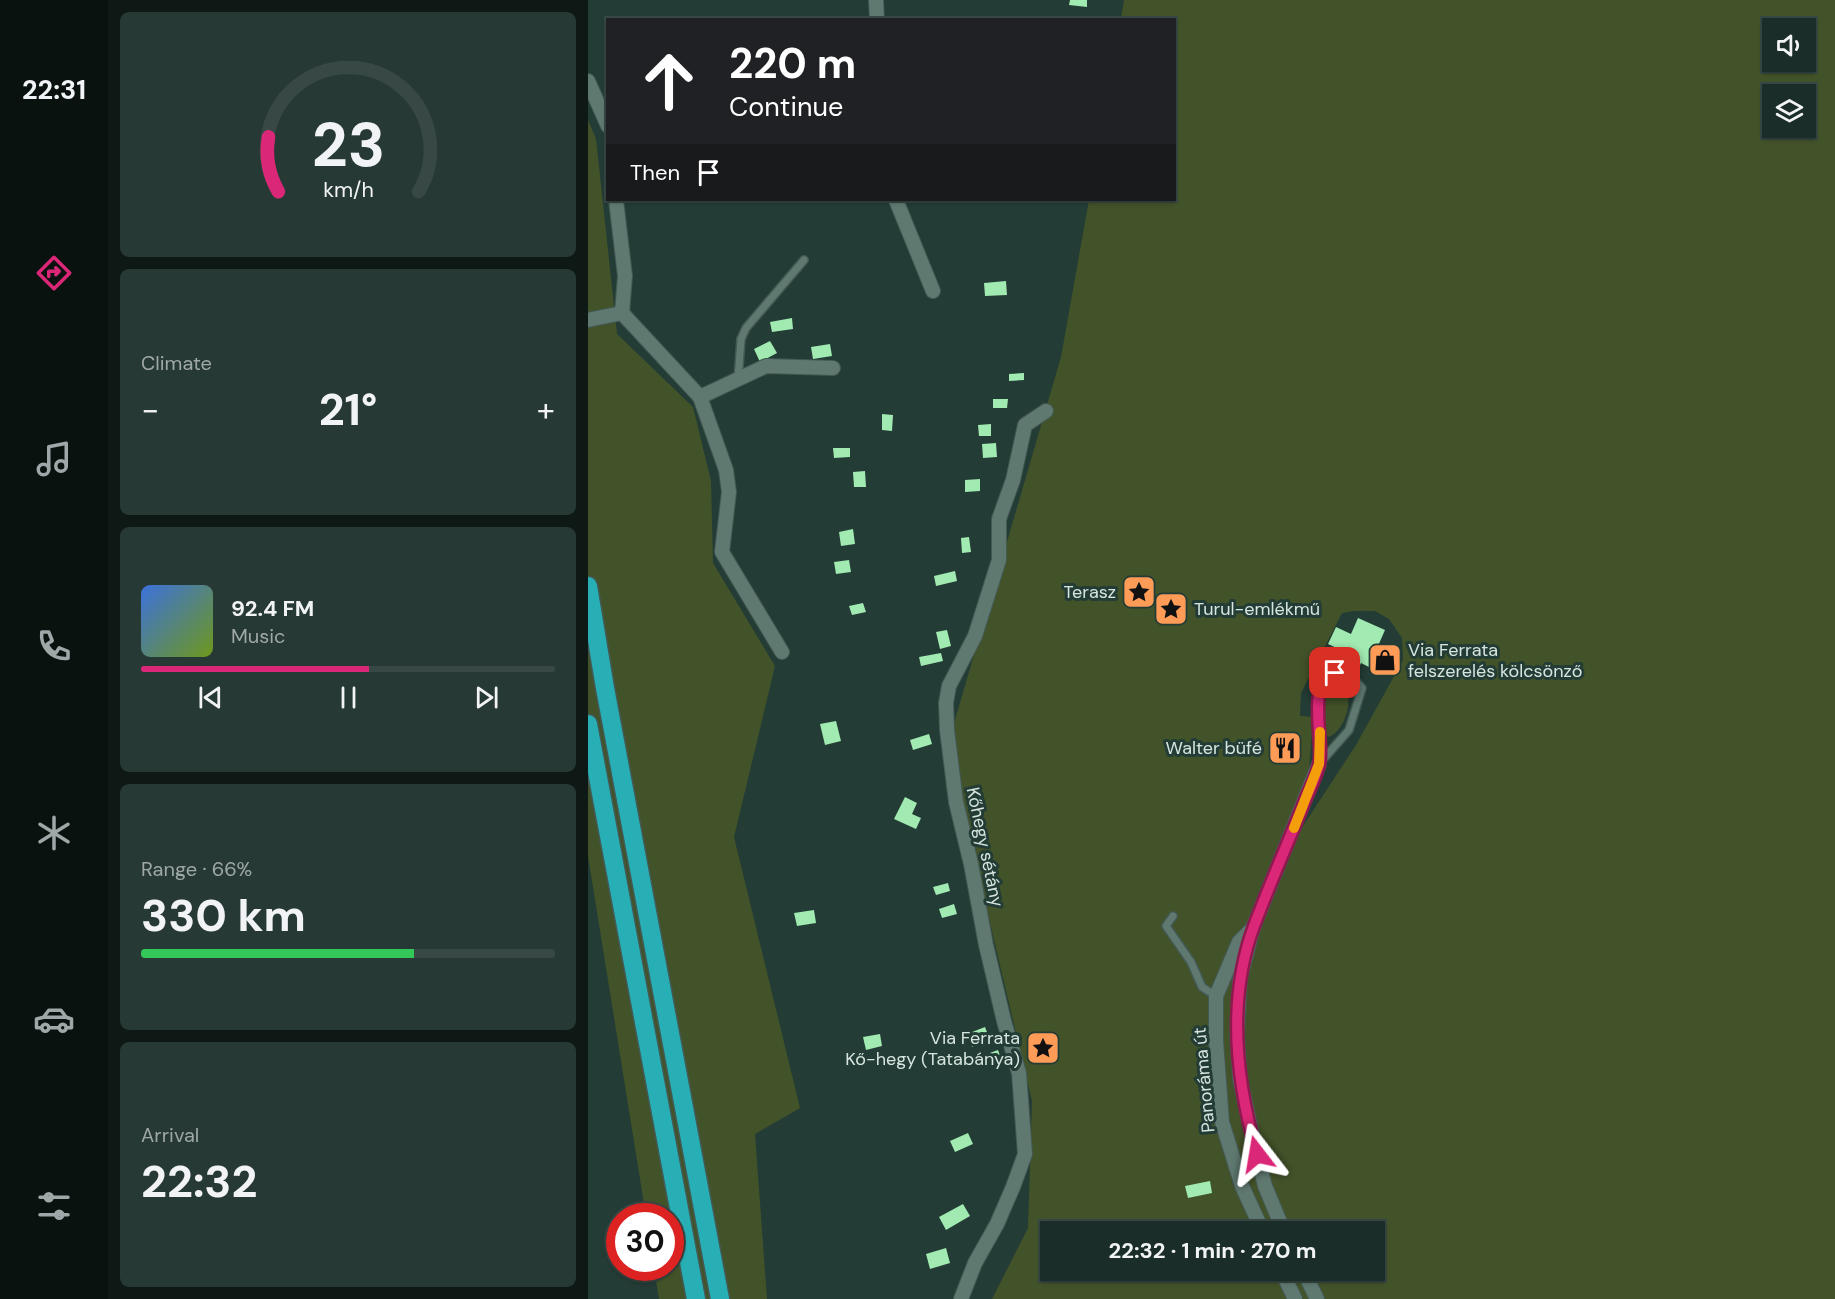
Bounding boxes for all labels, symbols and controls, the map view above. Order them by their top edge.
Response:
map controls [1762,18,1816,138]
button: sound [1762,18,1816,72]
text: 220 m [729,36,856,91]
icon: ahead [630,42,708,120]
text: 22:31 [22,72,86,107]
button: layers [1762,84,1816,138]
text: Continue [729,89,843,124]
text: 23 [311,104,385,185]
icon: arrive [692,156,725,189]
text: Then [630,158,680,187]
text: km/h [323,176,373,204]
icon: directions [33,252,75,294]
text: Climate [141,350,212,376]
text: 21° [319,380,377,439]
text: − [141,388,159,431]
text: + [537,388,555,431]
icon: music [33,438,75,480]
place icon: Terasz [1121,574,1157,610]
place label: Terasz [1064,580,1116,604]
place icon: Turul-emlékmű [1153,591,1189,627]
text: 92.4 FM [231,594,314,623]
place label: Turul-emlékmű [1194,597,1320,621]
text: Music [231,623,286,649]
icon: phone [33,625,75,667]
place label: Via Ferrata felszerelés kölcsönző [1408,638,1582,683]
shop icon: Via Ferrata felszerelés kölcsönző [1367,642,1403,678]
pin [1309,647,1360,698]
icon: arrive [1318,656,1351,689]
icon: previous [194,681,227,714]
icon: pause [332,681,365,714]
icon: next [470,681,503,714]
restaurant icon: Walter büfé [1267,730,1303,766]
place label: Walter büfé [1166,736,1262,760]
street label: Kőhegy sétány [961,785,1009,909]
icon: climate [33,812,75,854]
text: Range · 66% [141,856,252,882]
text: 330 km [141,886,306,945]
icon: car [33,998,75,1040]
place label: Via Ferrata Kő-hegy (Tatabánya) [845,1026,1020,1071]
street label: Panoráma út [1187,1027,1221,1133]
place icon: Via Ferrata Kő-hegy (Tatabánya) [1025,1030,1061,1066]
text: Arrival [141,1122,199,1148]
position arrow [1225,1122,1289,1186]
text: 22:32 [141,1152,257,1211]
icon: filters [33,1185,75,1227]
speed limit sign: 30 [606,1203,684,1281]
text: 22:32 · 1 min · 270 m [1109,1236,1316,1265]

